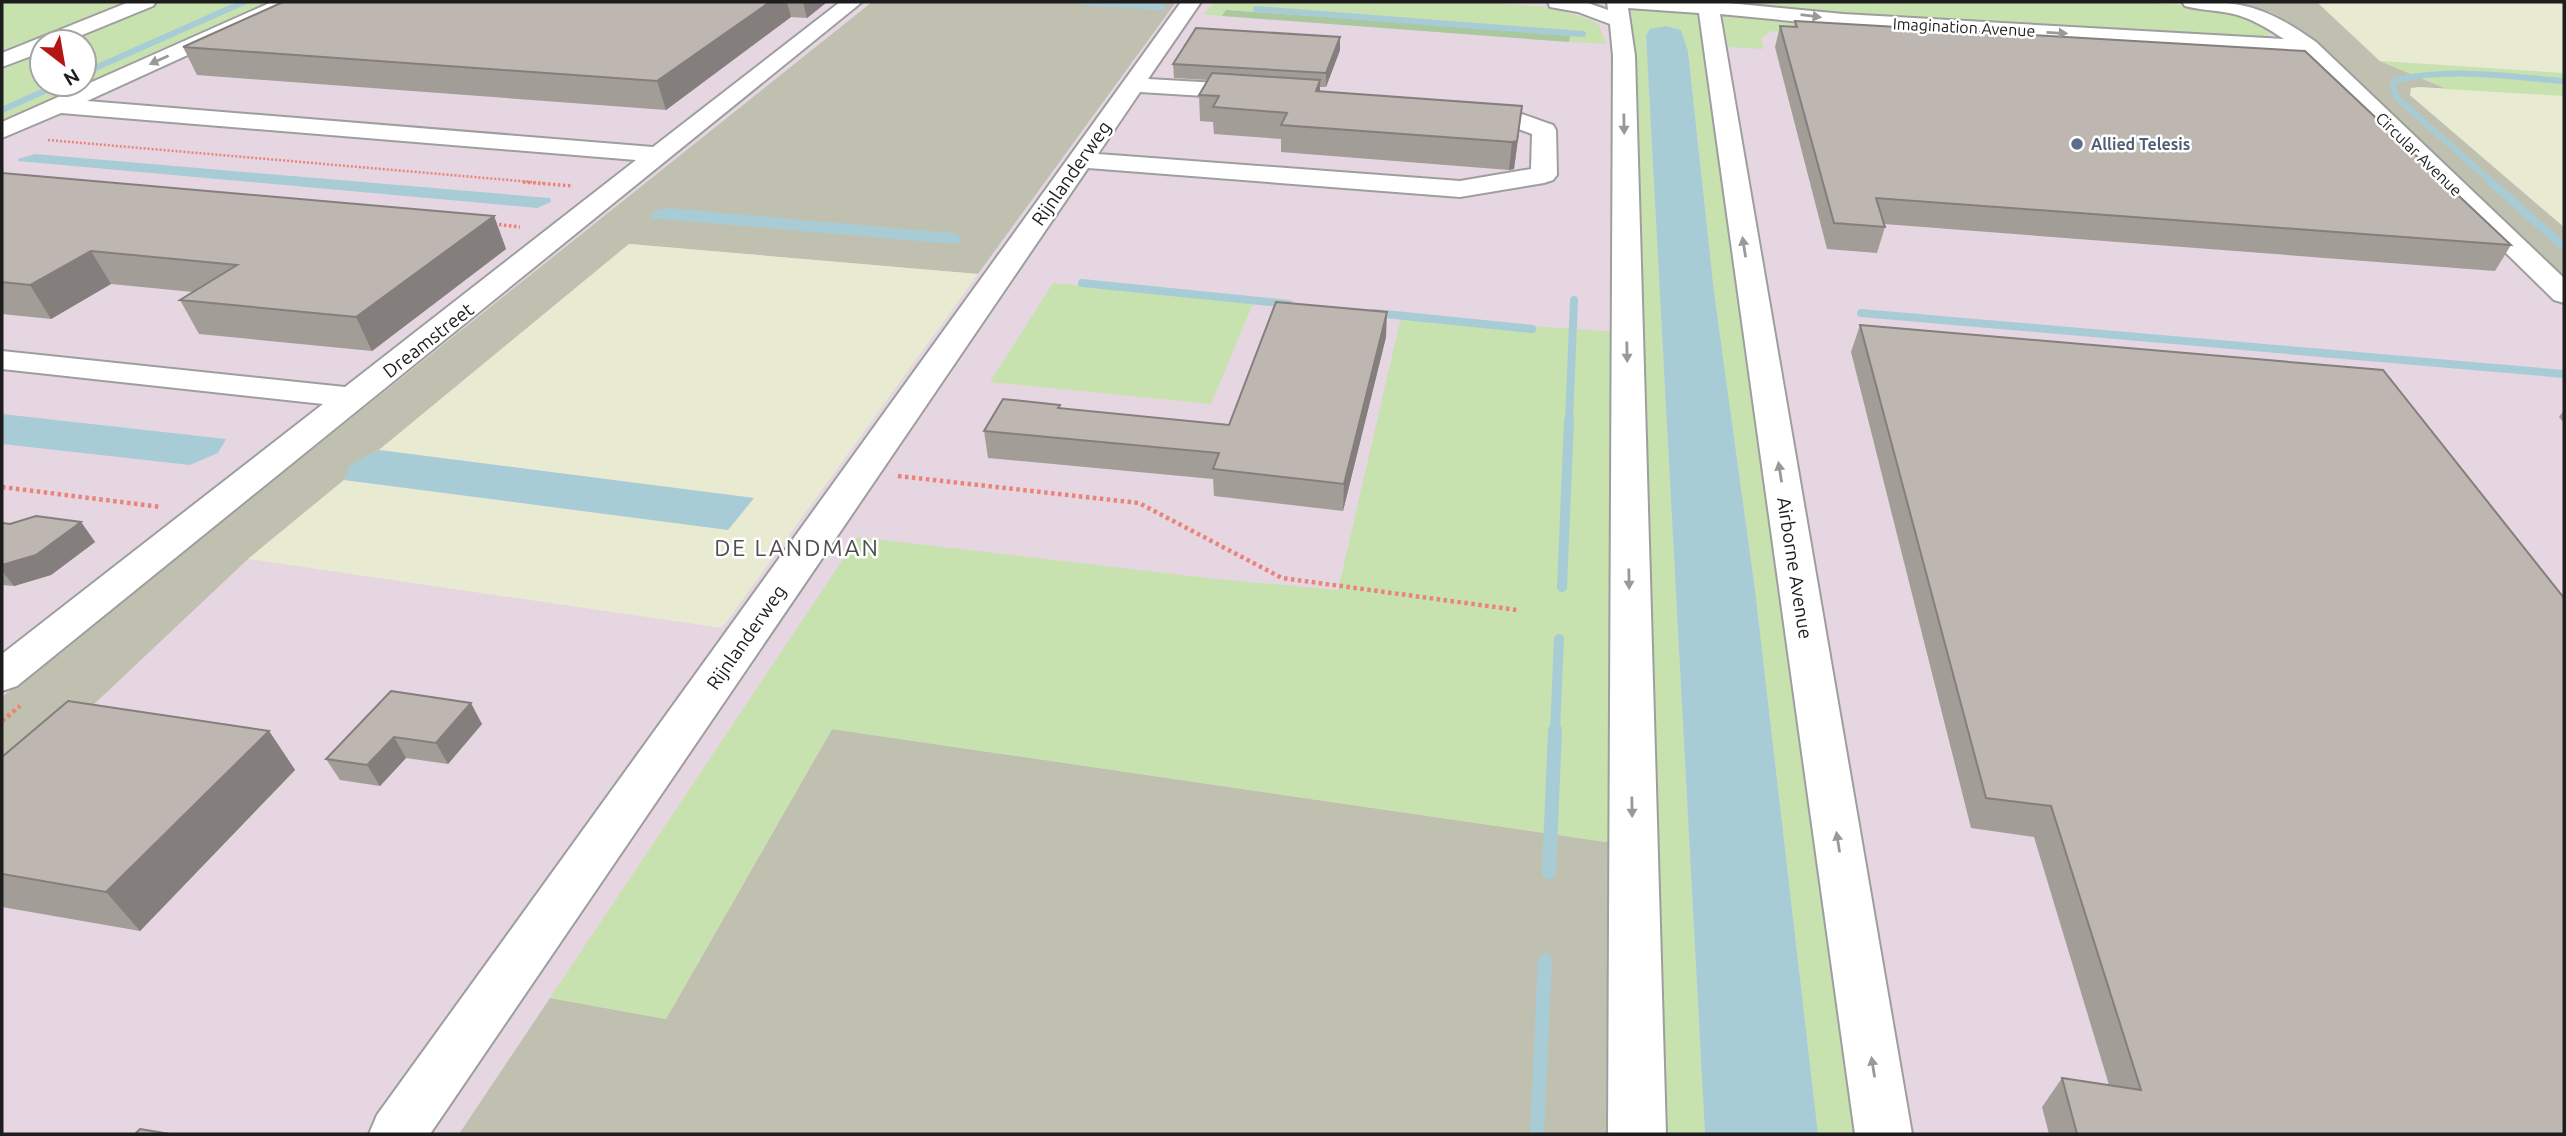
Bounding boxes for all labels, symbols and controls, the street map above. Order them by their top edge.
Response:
one-way arrow [1801,11,1823,22]
street label: Imagination Avenue [1892,14,2036,40]
one-way arrow [2047,27,2069,38]
north arrow [28,28,98,98]
one-way arrow [149,54,169,66]
text: N [60,64,84,91]
street label: Circular Avenue [2372,108,2466,200]
one-way arrow [1619,114,1630,136]
street label: Rijnlanderweg [1027,116,1115,230]
place label: Allied Telesis [2091,135,2190,153]
marker: Allied Telesis [2069,136,2085,152]
one-way arrow [1738,236,1749,258]
street label: Dreamstreet [378,298,478,382]
one-way arrow [1621,341,1632,363]
one-way arrow [1774,461,1785,483]
street label: Airborne Avenue [1773,496,1817,640]
district label: DE LANDMAN [714,535,880,560]
one-way arrow [1623,569,1635,591]
street label: Rijnlanderweg [702,580,790,694]
one-way arrow [1626,796,1638,818]
one-way arrow [1832,831,1843,853]
one-way arrow [1867,1056,1878,1078]

